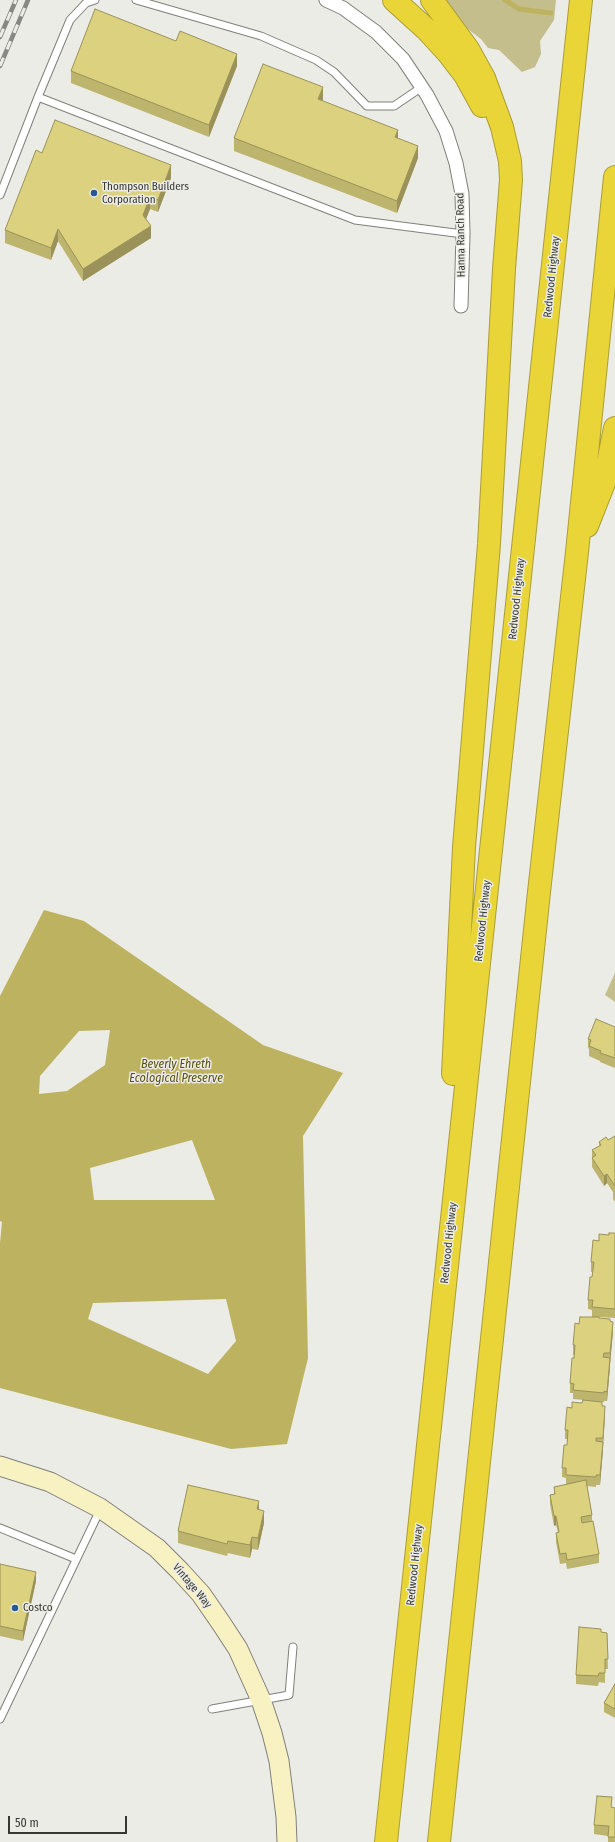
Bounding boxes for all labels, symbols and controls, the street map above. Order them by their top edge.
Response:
place label: Thompson Builders Corporation [102,180,189,206]
marker: Thompson Builders Corporation [89,188,99,198]
street label: Hanna Ranch Road [454,193,468,277]
street label: Redwood Highway [541,236,563,318]
street label: Redwood Highway [506,558,528,640]
street label: Redwood Highway [472,880,494,962]
water label: Beverly Ehreth Ecological Preserve [129,1058,223,1086]
street label: Redwood Highway [438,1202,460,1284]
street label: Redwood Highway [404,1524,426,1606]
street label: Vintage Way [170,1561,214,1611]
place label: Costco [23,1601,53,1615]
marker: Costco [10,1603,20,1613]
scale bar [10,1808,129,1834]
text: 50 m [15,1816,39,1830]

